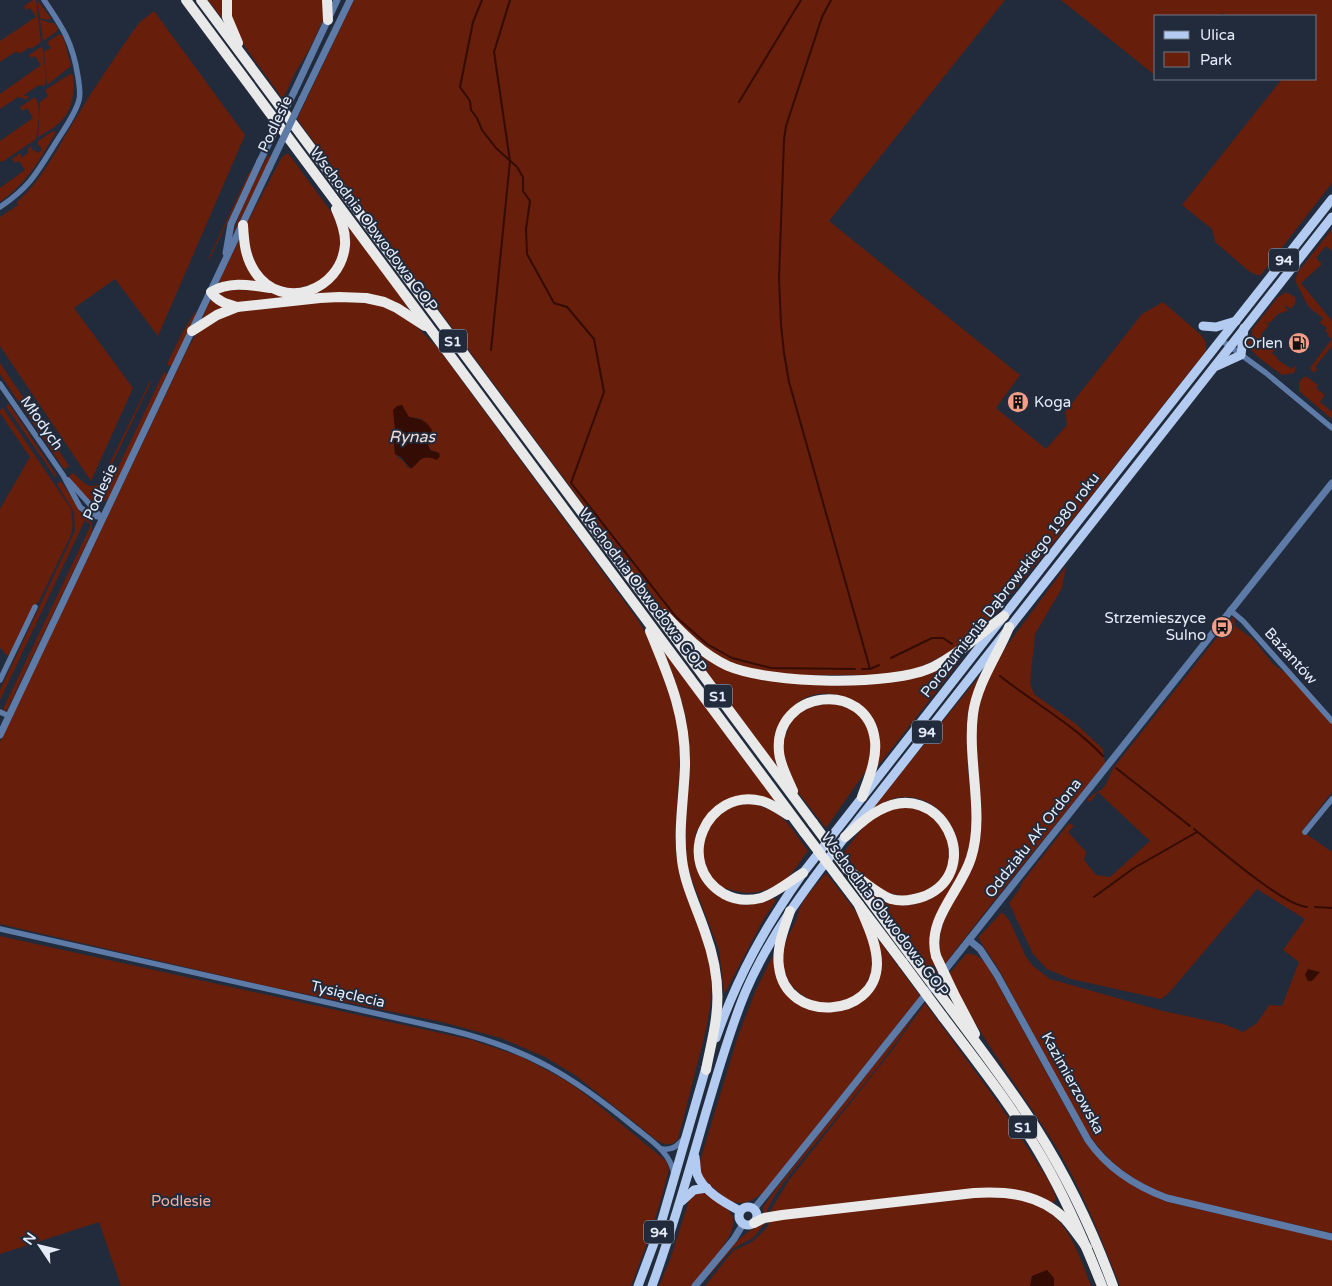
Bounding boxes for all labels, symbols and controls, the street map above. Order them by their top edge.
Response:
legend [1154,15,1317,80]
text: Ulica [1200,26,1235,44]
text: Park [1200,51,1232,69]
street label: Podlesie [254,93,296,155]
street label: Wschodnia Obwodowa GOP [306,143,442,315]
road number: 94 [1269,248,1299,272]
road number: S1 [439,330,467,352]
fuel station icon: Orlen [1287,331,1311,355]
place label: Orlen [1244,334,1283,352]
building icon: Koga [1006,390,1030,414]
street label: Młodych [17,392,67,454]
place label: Koga [1034,393,1071,411]
water label: Rynas [389,427,437,447]
street label: Podlesie [79,461,121,523]
street label: Porozumienia Dąbrowskiego 1980 roku [917,469,1103,701]
street label: Wschodnia Obwodowa GOP [575,504,711,676]
place label: Strzemieszyce Sulno [1105,609,1206,644]
bus stop icon: Strzemieszyce Sulno [1210,615,1234,639]
street label: Bażantów [1261,624,1321,688]
road number: S1 [704,684,732,708]
road number: 94 [912,720,942,744]
street label: Oddziału AK Ordona [981,775,1085,901]
street label: Wschodnia Obwodowa GOP [817,828,953,1000]
street label: Tysiąclecia [309,977,387,1011]
street label: Kazimierzowska [1038,1029,1108,1137]
road number: S1 [1009,1116,1037,1138]
park label: Podlesie [151,1192,211,1210]
road number: 94 [644,1220,674,1244]
north arrow [15,1221,65,1271]
text: N [20,1229,40,1248]

